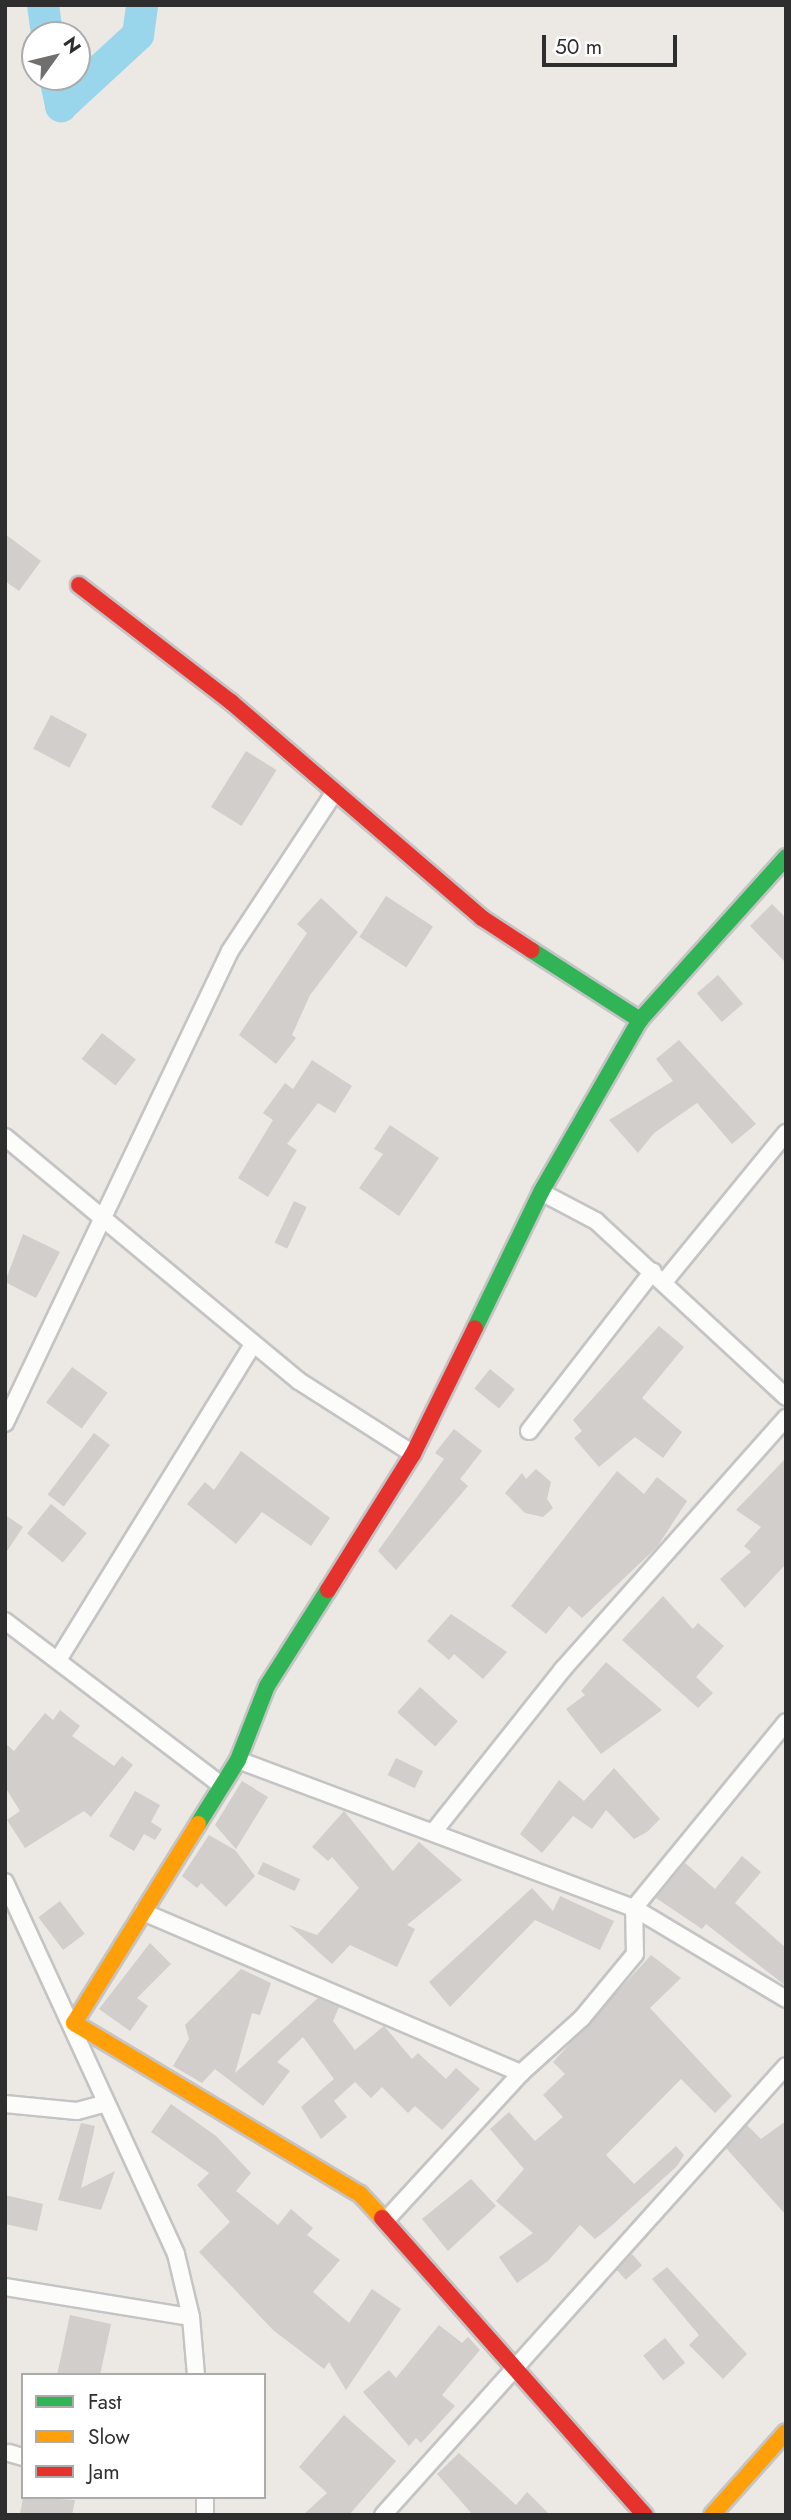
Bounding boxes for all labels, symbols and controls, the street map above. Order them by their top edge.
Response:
north arrow [21,21,91,91]
scale bar [546,21,681,65]
text: N [57,31,88,59]
text: 50 m [555,32,602,62]
legend [21,2373,266,2499]
text: Fast [88,2387,121,2417]
text: Slow [88,2422,130,2452]
text: Jam [88,2457,120,2487]

